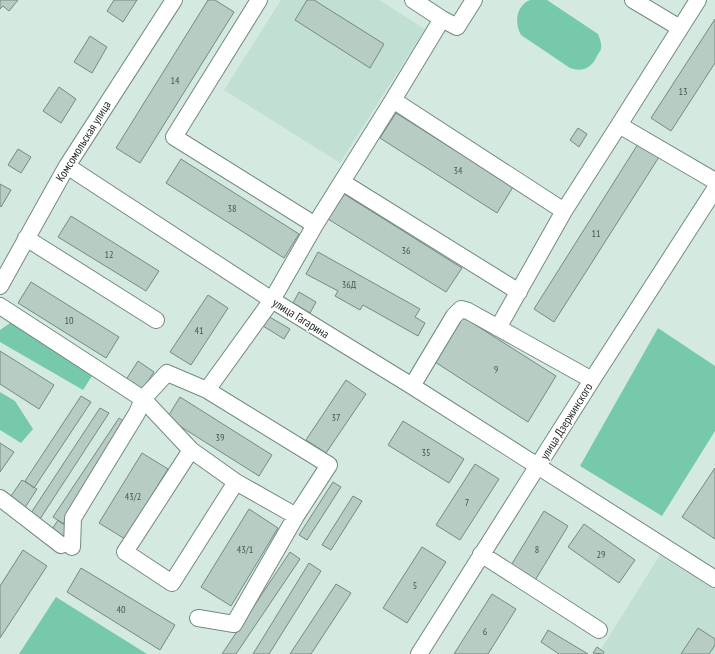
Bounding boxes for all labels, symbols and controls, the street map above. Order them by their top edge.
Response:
house number: 14 [171,74,180,87]
house number: 13 [679,85,688,98]
street label: Комсомольская улица [52,98,114,184]
house number: 34 [454,164,463,177]
house number: 38 [228,202,237,215]
house number: 11 [592,227,601,240]
house number: 36 [402,244,411,257]
house number: 12 [105,248,114,261]
house number: 36Д [342,278,357,291]
street label: улица Гагарина [270,295,332,341]
house number: 10 [65,314,74,327]
house number: 41 [195,324,204,337]
house number: 9 [494,363,498,376]
street label: улица Дзержинского [537,380,595,462]
house number: 37 [332,411,341,424]
house number: 39 [216,431,225,444]
house number: 35 [422,446,431,459]
house number: 43/2 [125,490,141,503]
house number: 7 [465,496,469,509]
house number: 43/1 [237,543,253,556]
house number: 8 [535,543,539,556]
house number: 29 [597,548,606,561]
house number: 5 [413,579,417,592]
house number: 40 [117,603,126,616]
house number: 6 [483,625,488,638]

